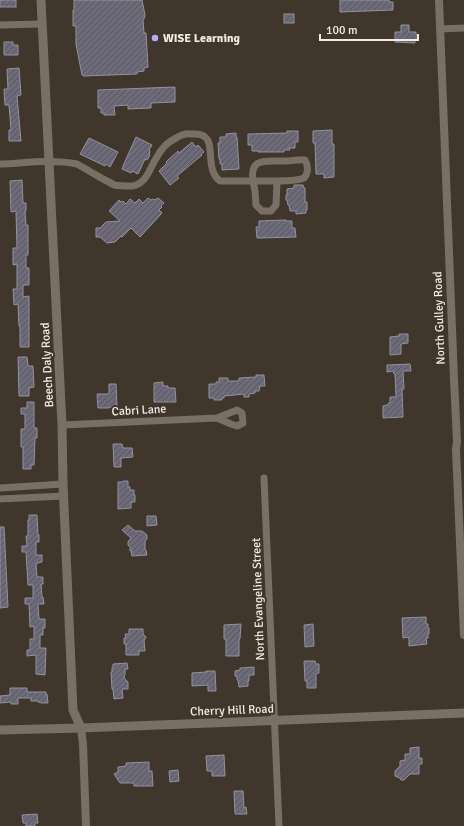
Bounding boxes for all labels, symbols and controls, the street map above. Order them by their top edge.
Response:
scale bar [320,16,418,42]
text: 100 m [326,23,358,38]
place label: WISE Learning [163,31,241,46]
marker: WISE Learning [150,33,160,43]
street label: North Gulley Road [430,271,449,365]
street label: Beech Daly Road [38,322,57,408]
street label: Cabri Lane [111,402,167,419]
street label: North Evangeline Street [249,537,268,661]
street label: Cherry Hill Road [190,702,274,719]

